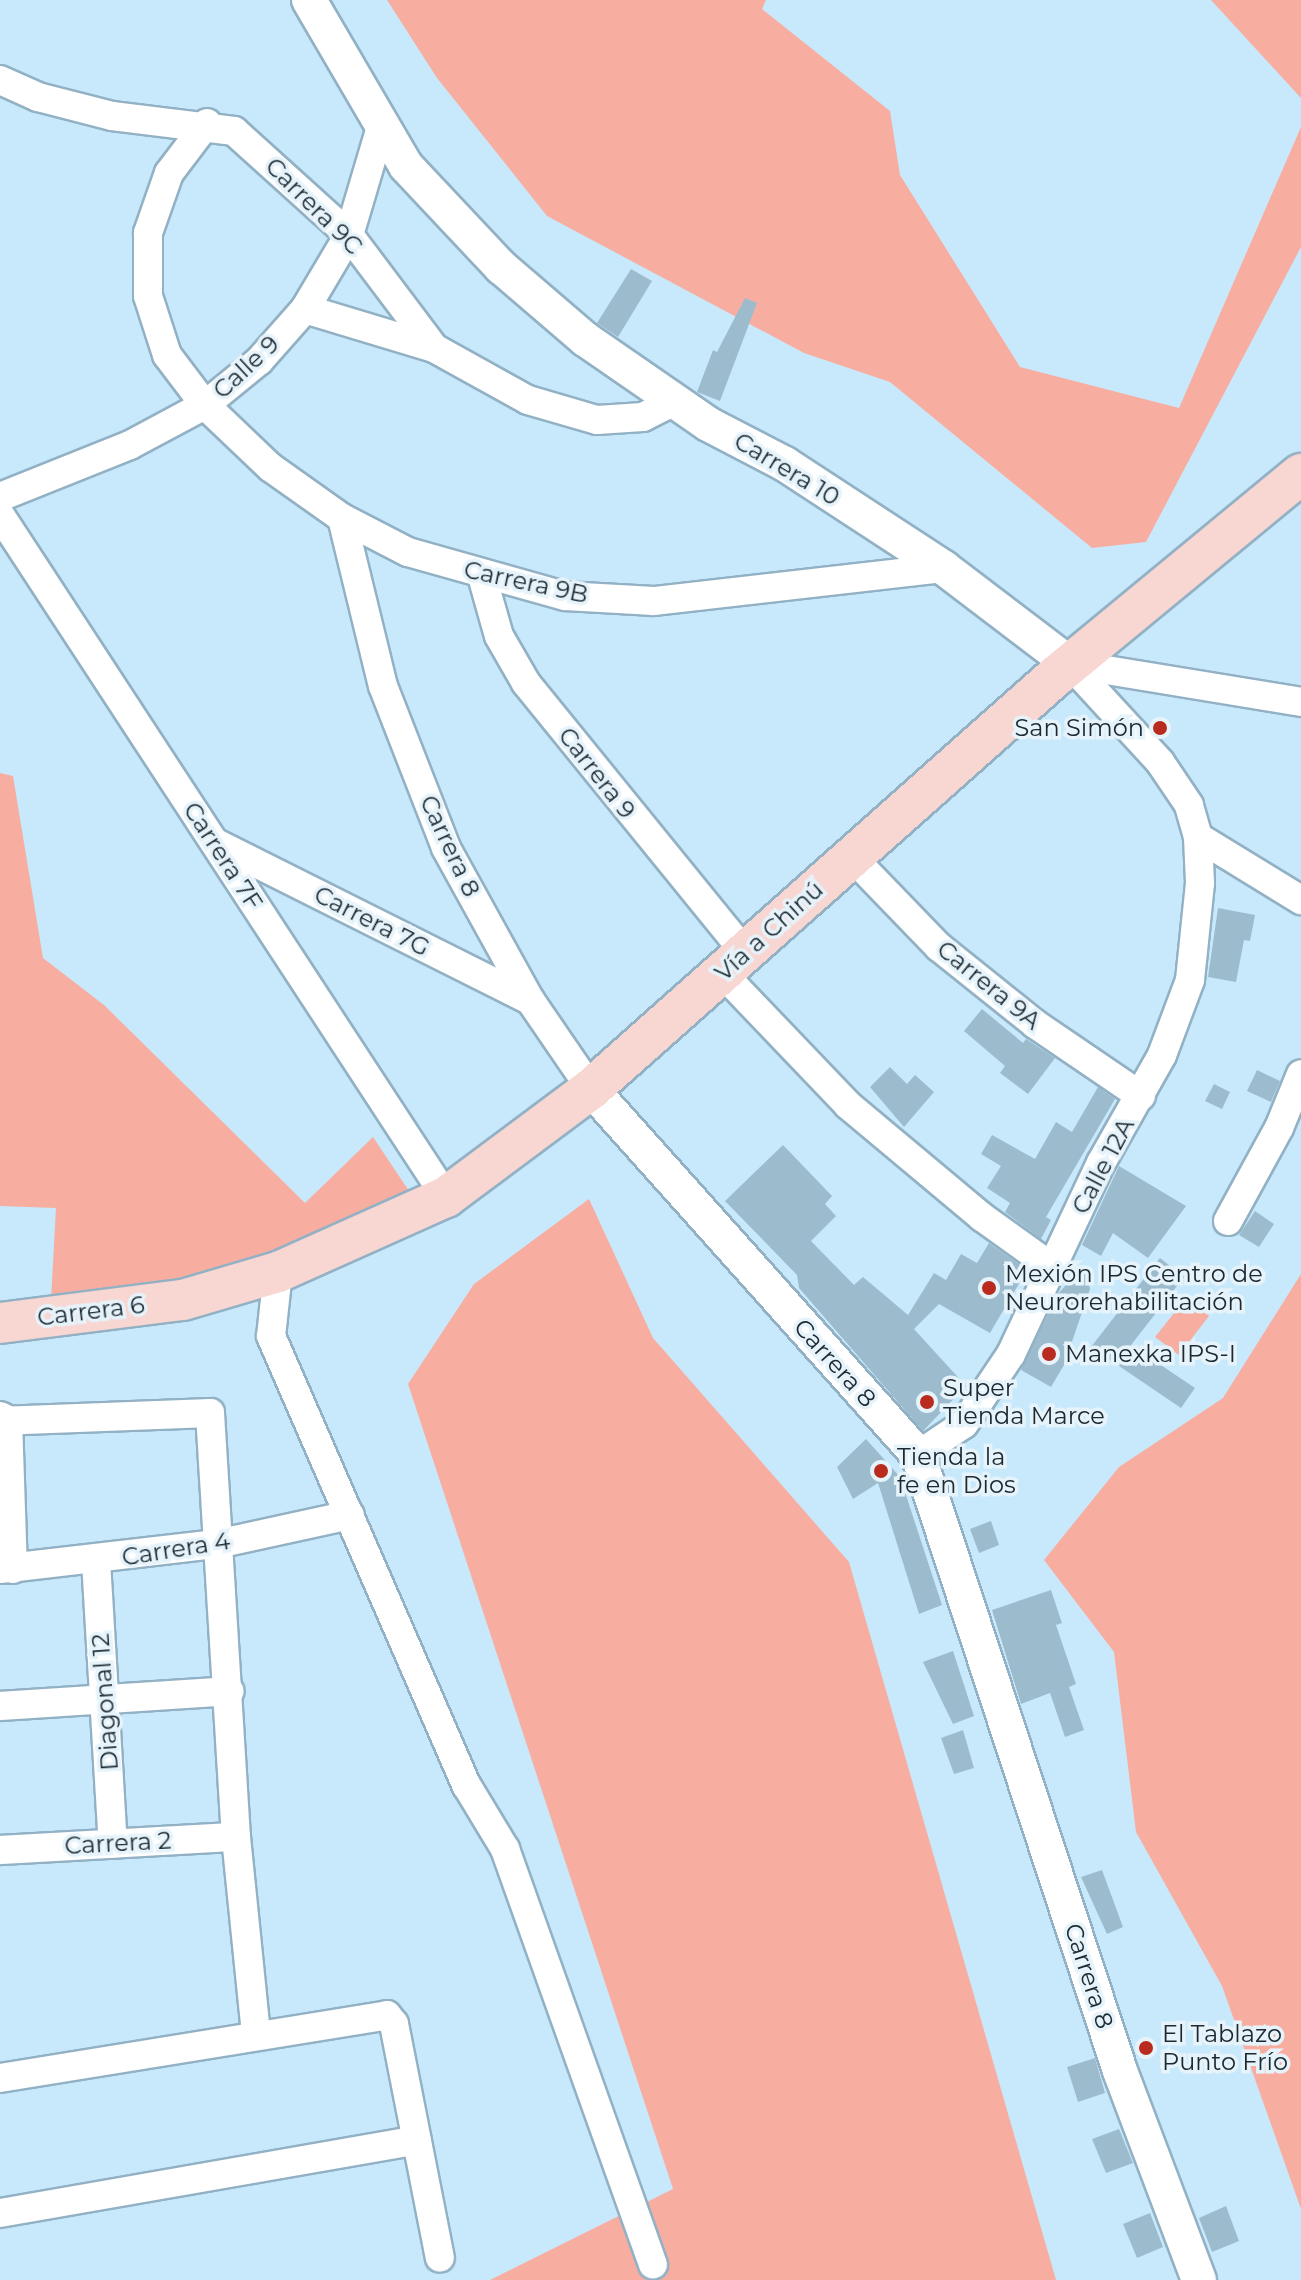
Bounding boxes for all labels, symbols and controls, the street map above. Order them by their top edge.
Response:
street label: Carrera 9C [260,152,368,260]
street label: Calle 9 [207,329,285,405]
street label: Carrera 10 [729,426,845,512]
street label: Carrera 9B [461,555,591,609]
place label: San Simón [1015,714,1144,742]
marker: San Simón [1151,719,1169,737]
street label: Carrera 9 [552,722,642,824]
street label: Carrera 8 [414,791,486,901]
street label: Carrera 7F [178,797,268,915]
street label: Vía a Chinú [709,875,829,987]
street label: Carrera 7G [310,880,434,962]
street label: Carrera 9A [931,934,1047,1036]
street label: Calle 12A [1066,1113,1140,1219]
place label: Mexión IPS Centro de Neurorehabilitación [1005,1260,1263,1316]
marker: Mexión IPS Centro de Neurorehabilitación [980,1279,998,1297]
street label: Carrera 6 [36,1290,146,1332]
street label: Carrera 8 [788,1313,882,1413]
place label: Manexka IPS-I [1065,1340,1236,1368]
marker: Manexka IPS-I [1040,1345,1058,1363]
place label: Super Tienda Marce [943,1374,1105,1430]
marker: Super Tienda Marce [918,1393,936,1411]
place label: Tienda la fe en Dios [897,1443,1016,1499]
marker: Tienda la fe en Dios [872,1462,890,1480]
street label: Carrera 4 [120,1526,232,1572]
street label: Diagonal 12 [86,1632,124,1772]
street label: Carrera 2 [64,1826,172,1860]
street label: Carrera 8 [1059,1920,1119,2032]
place label: El Tablazo Punto Frío [1162,2020,1288,2076]
marker: El Tablazo Punto Frío [1137,2039,1155,2057]

